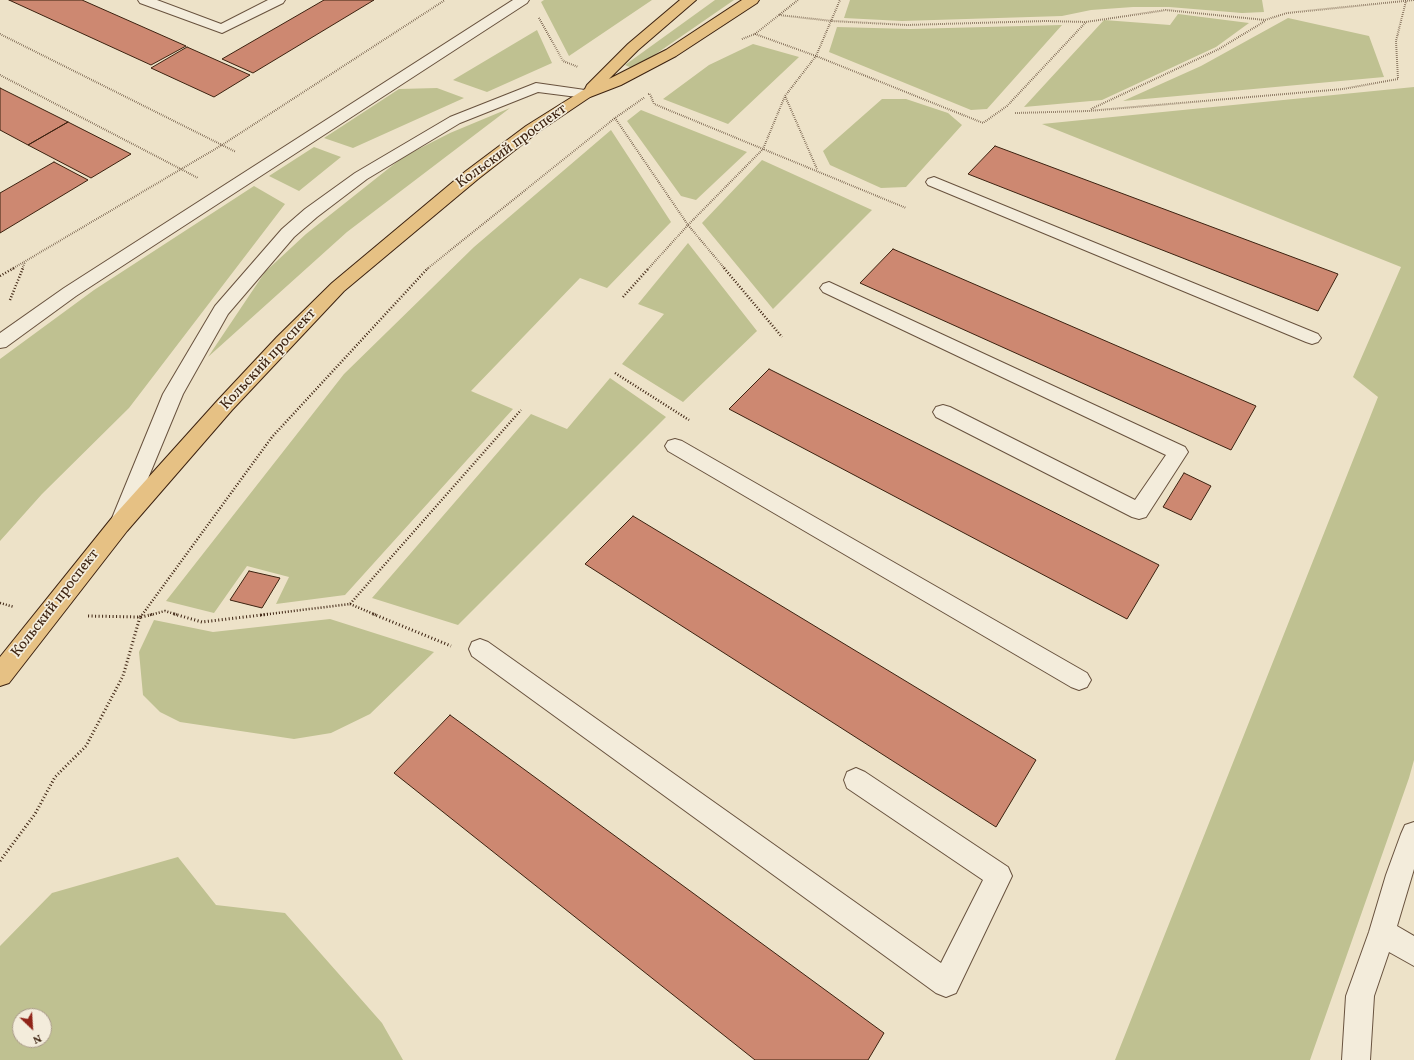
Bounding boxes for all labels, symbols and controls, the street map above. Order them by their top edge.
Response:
street label: Кольский проспект [453,101,571,193]
street label: Кольский проспект [217,305,321,415]
street label: Кольский проспект [8,546,104,662]
north arrow [12,1008,52,1048]
text: N [30,1030,44,1047]

